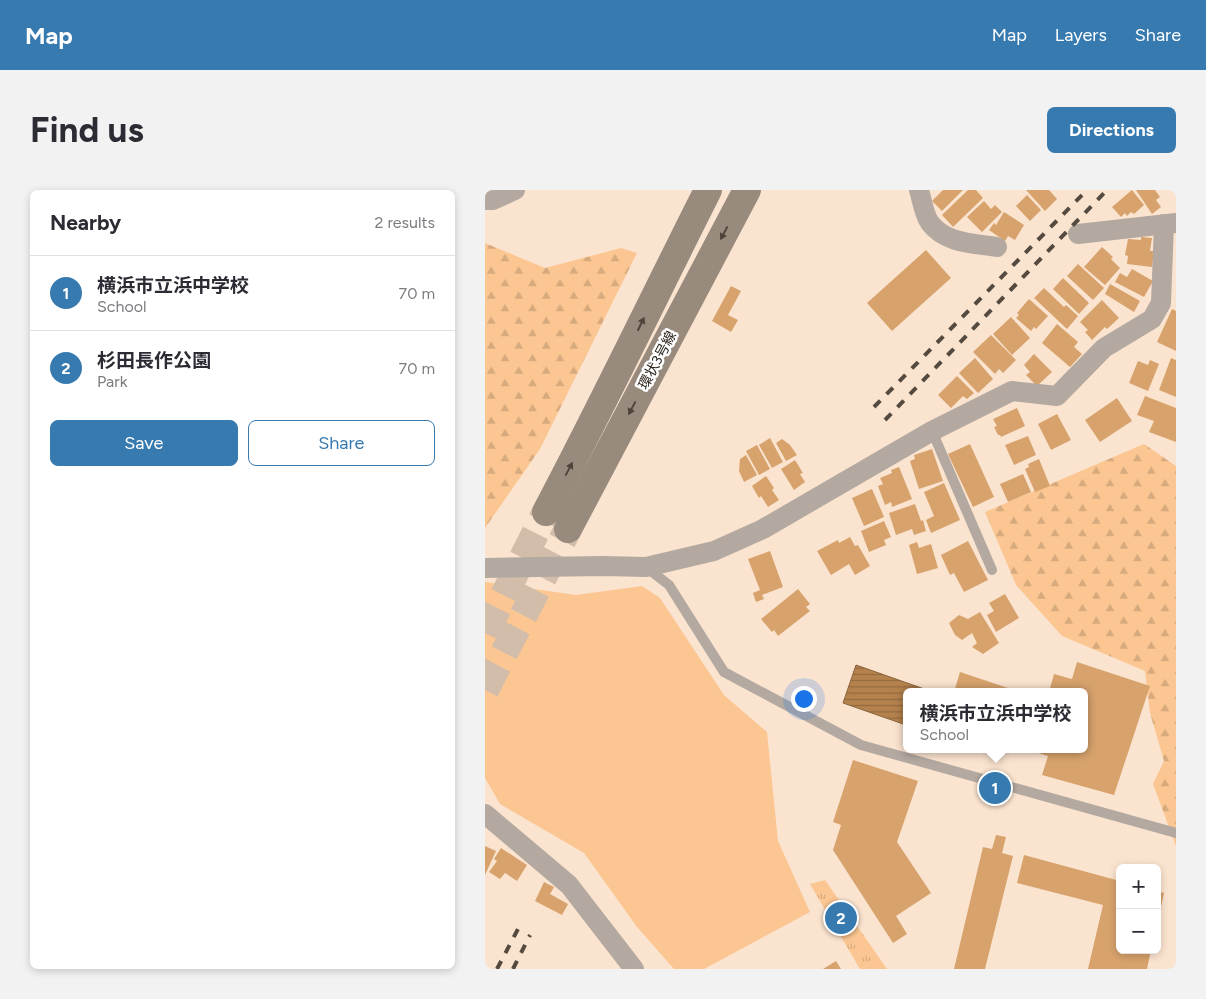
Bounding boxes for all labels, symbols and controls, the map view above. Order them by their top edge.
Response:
text: Map [25,21,73,50]
text: Map [992,24,1027,46]
text: Layers [1055,24,1107,46]
text: Share [1135,24,1181,46]
button: Directions [1047,107,1176,153]
text: Find us [30,109,144,151]
text: Nearby [50,210,121,235]
text: 2 results [375,213,435,232]
one-way arrow [720,226,728,240]
text: 横浜市立浜中学校 [97,274,249,297]
text: 1 [63,284,69,303]
text: 70 m [399,284,435,303]
text: School [97,297,147,316]
one-way arrow [637,317,645,331]
street label: 環状3号線 [635,328,680,392]
text: 杉田長作公園 [97,349,211,372]
text: 2 [61,359,71,378]
text: 70 m [399,359,435,378]
text: Park [97,372,127,391]
one-way arrow [628,401,636,415]
button: Save [50,420,238,466]
button: Share [248,420,435,466]
one-way arrow [565,462,573,477]
your location [791,686,817,712]
popup [903,688,1088,753]
text: 横浜市立浜中学校 [919,702,1072,725]
text: School [919,725,969,744]
pin: 1 [979,769,1011,807]
map controls [1116,864,1161,954]
button: + [1116,864,1161,909]
pin: 2 [825,899,857,937]
button: − [1116,909,1161,954]

